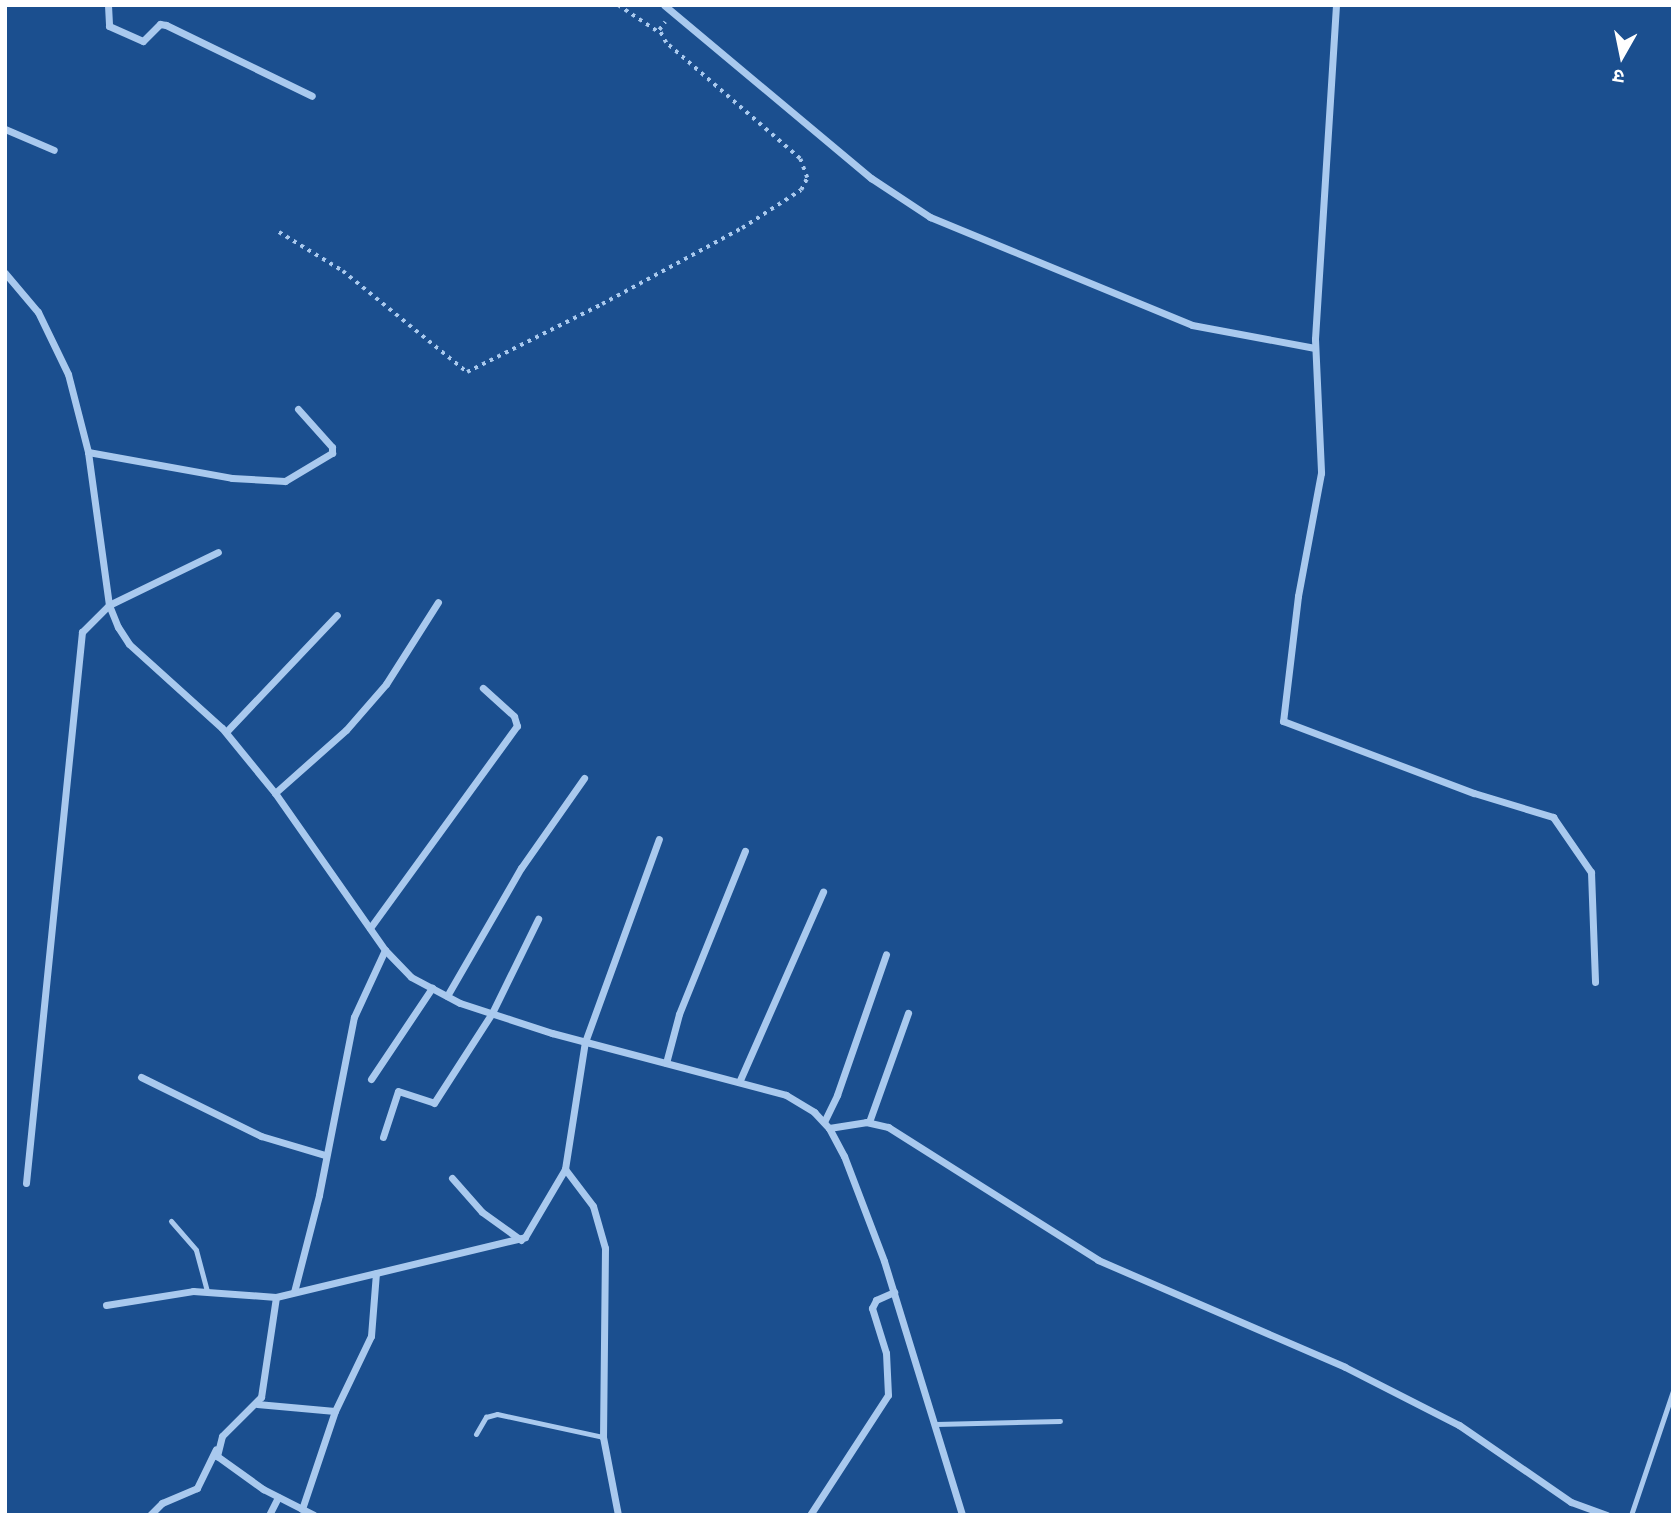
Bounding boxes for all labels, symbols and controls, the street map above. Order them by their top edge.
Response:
north arrow [1587,21,1657,91]
text: उ [1611,64,1626,89]

